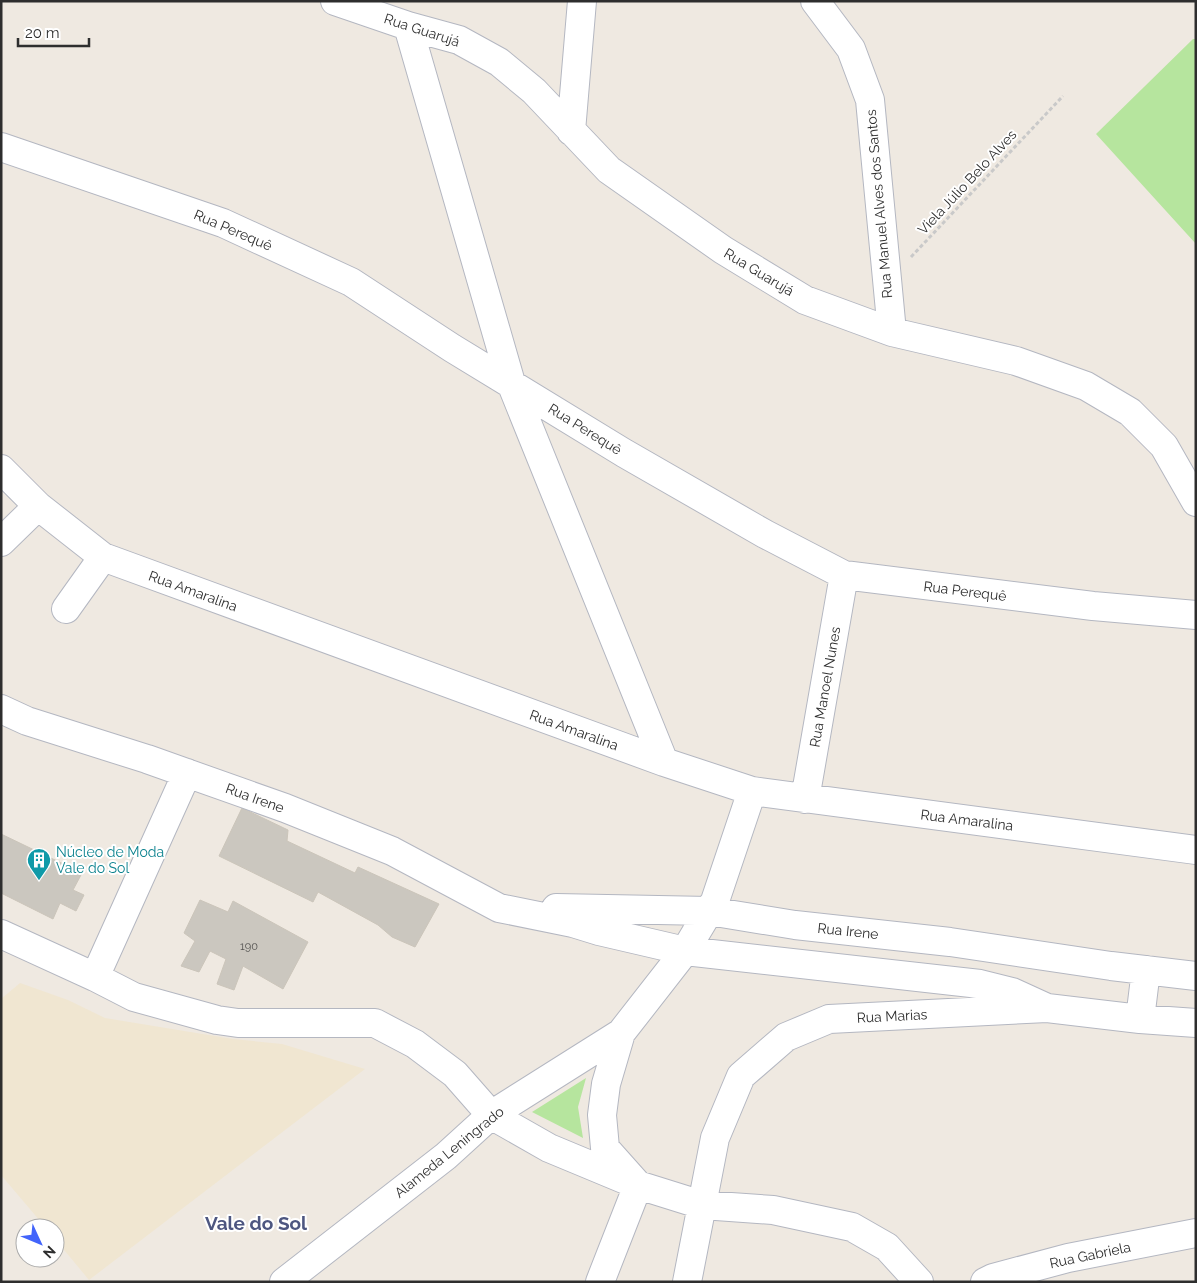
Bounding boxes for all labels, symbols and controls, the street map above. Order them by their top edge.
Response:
street label: Rua Guarujá [382,10,462,50]
scale bar [18,15,89,47]
text: 20 m [25,24,60,42]
street label: Rua Manuel Alves dos Santos [863,109,895,299]
street label: Viela Júlio Belo Alves [914,126,1020,238]
street label: Rua Perequê [191,206,275,254]
street label: Rua Guarujá [721,245,797,299]
street label: Rua Perequê [545,400,625,458]
street label: Rua Amaralina [146,568,240,614]
street label: Rua Perequê [923,578,1007,604]
street label: Rua Manoel Nunes [807,625,844,749]
street label: Rua Amaralina [527,707,621,753]
street label: Rua Irene [223,780,287,816]
street label: Rua Amaralina [920,806,1014,834]
place label: Núcleo de Moda Vale do Sol [56,844,164,876]
building icon: Núcleo de Moda Vale do Sol [26,847,52,881]
street label: Rua Irene [817,920,879,942]
house number: 190 [240,940,258,953]
street label: Rua Marias [856,1006,928,1026]
street label: Alameda Leningrado [391,1103,507,1201]
district label: Vale do Sol [205,1212,308,1234]
north arrow [15,1218,65,1268]
street label: Rua Gabriela [1048,1239,1132,1271]
text: N [40,1243,59,1261]

